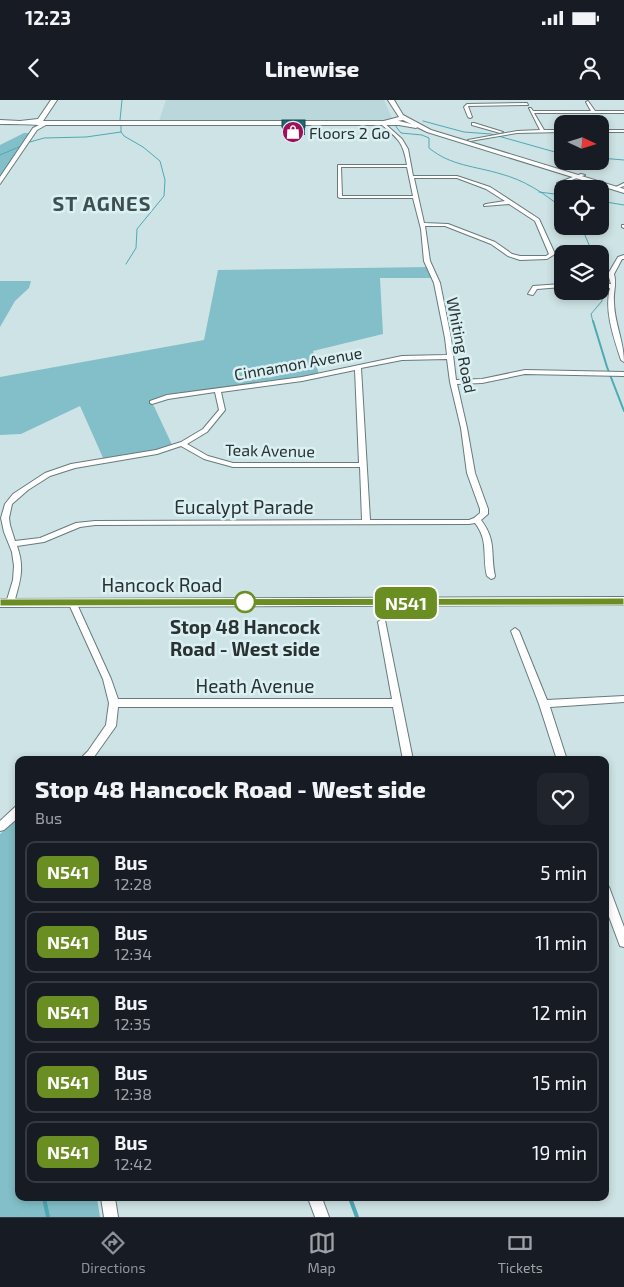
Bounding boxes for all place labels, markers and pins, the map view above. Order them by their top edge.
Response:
shop icon: Floors 2 Go [281,120,305,144]
place label: Floors 2 Go [309,123,390,142]
marker: Stop 48 Hancock Road - West side [234,591,256,613]
place label: Stop 48 Hancock Road - West side [170,615,320,660]

